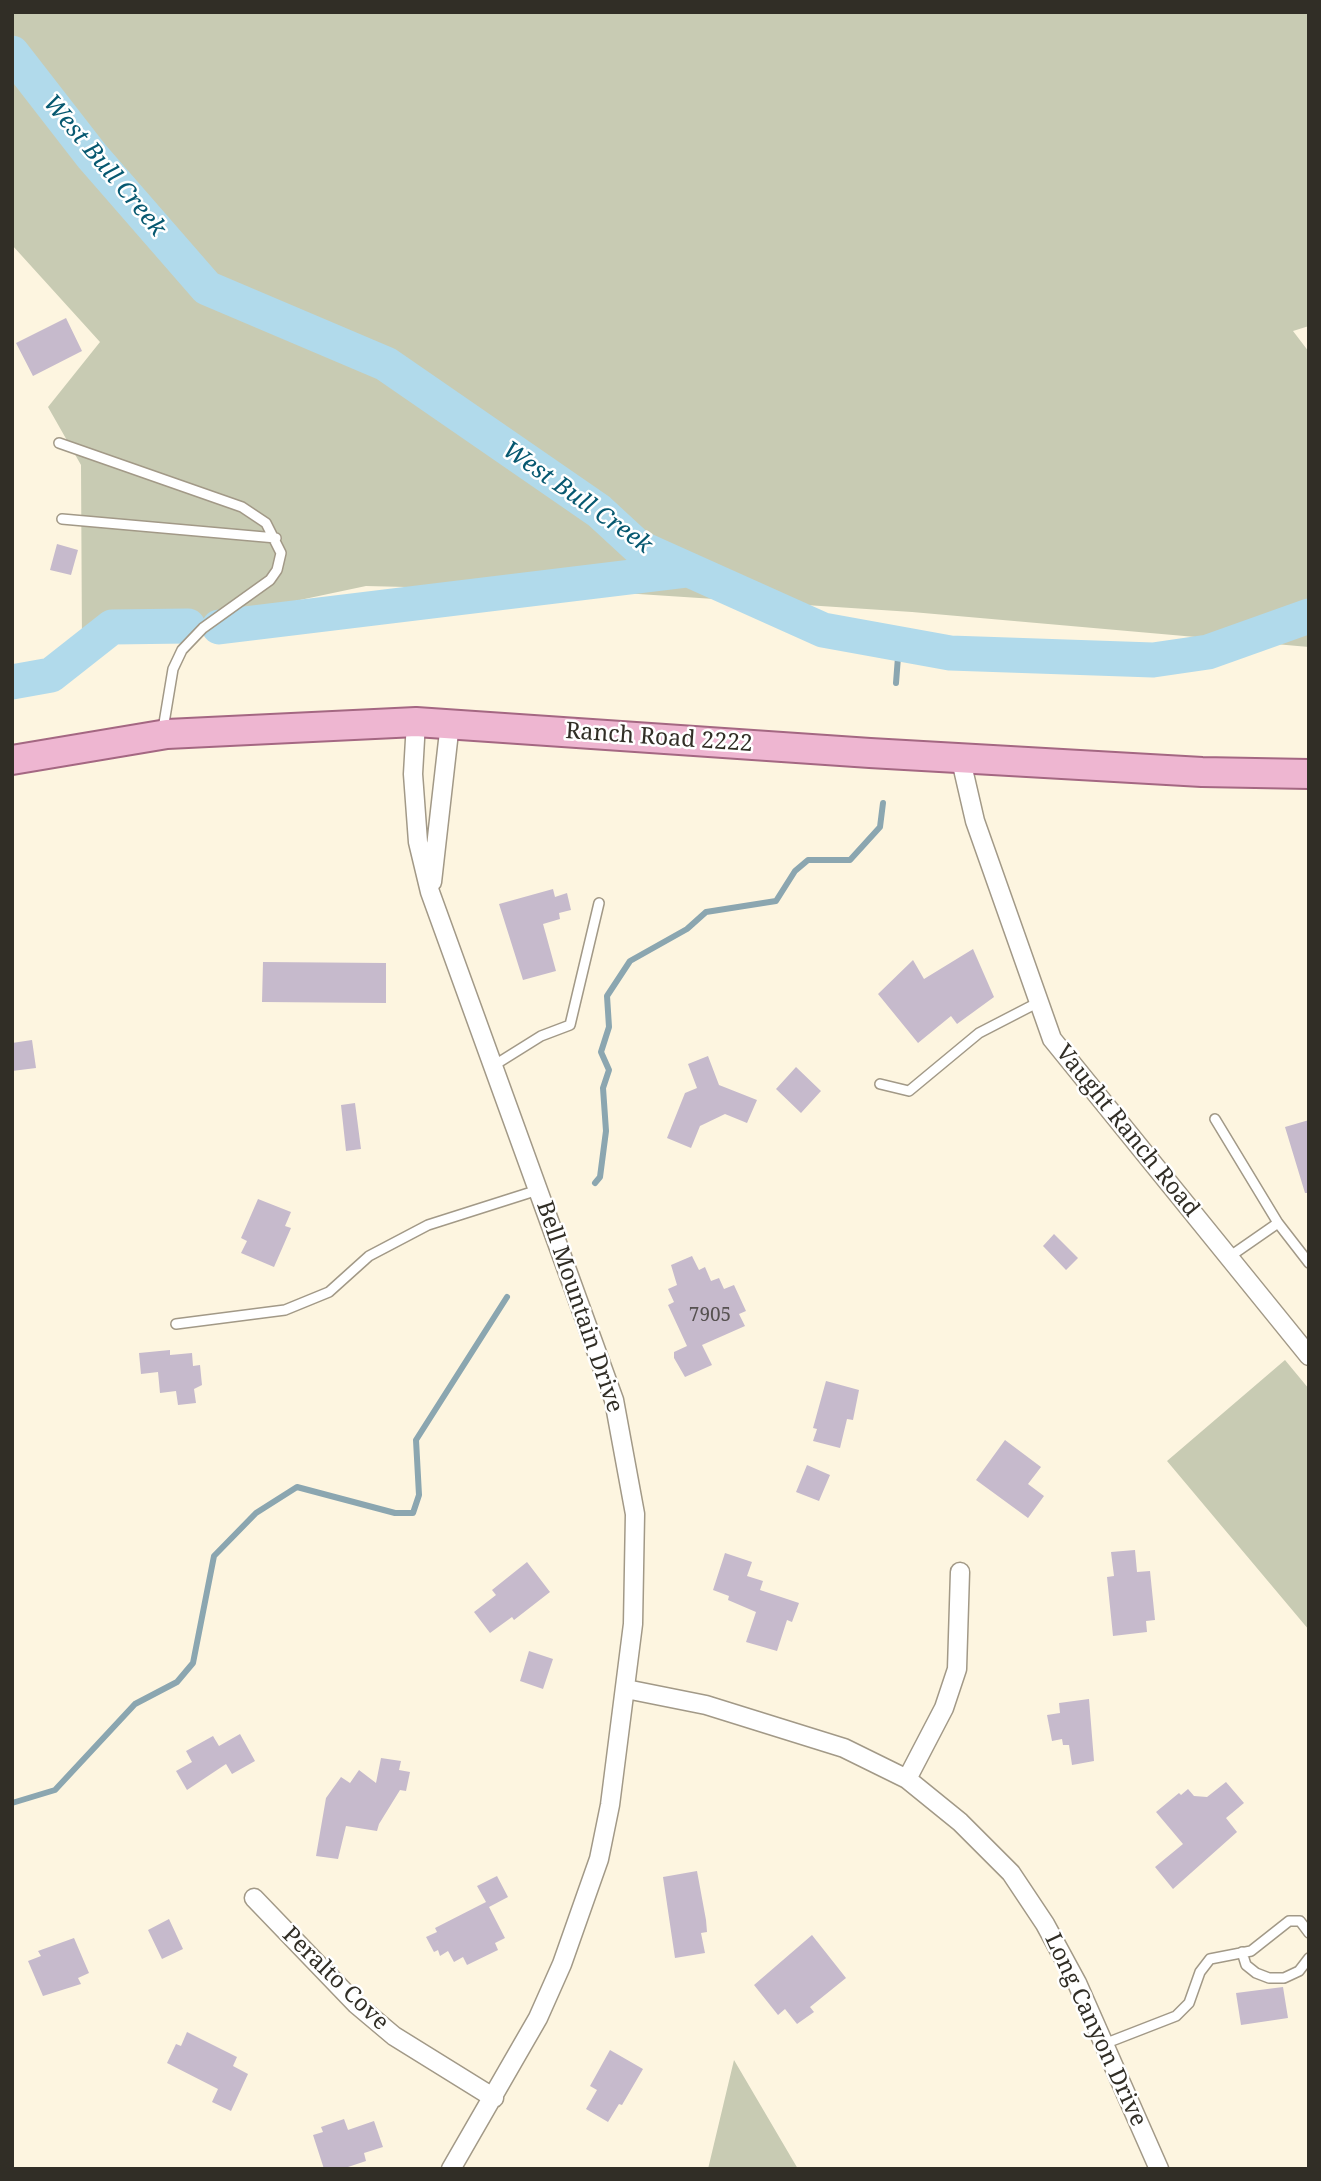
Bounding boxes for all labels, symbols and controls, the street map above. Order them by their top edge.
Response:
water label: West Bull Creek [36,89,172,243]
water label: West Bull Creek [497,436,657,560]
street label: Ranch Road 2222 [564,718,754,758]
street label: Vaught Ranch Road [1049,1040,1205,1222]
street label: Bell Mountain Drive [530,1198,628,1416]
house number: 7905 [689,1305,731,1327]
street label: Peralto Cove [276,1921,394,2037]
street label: Long Canyon Drive [1038,1929,1152,2131]

